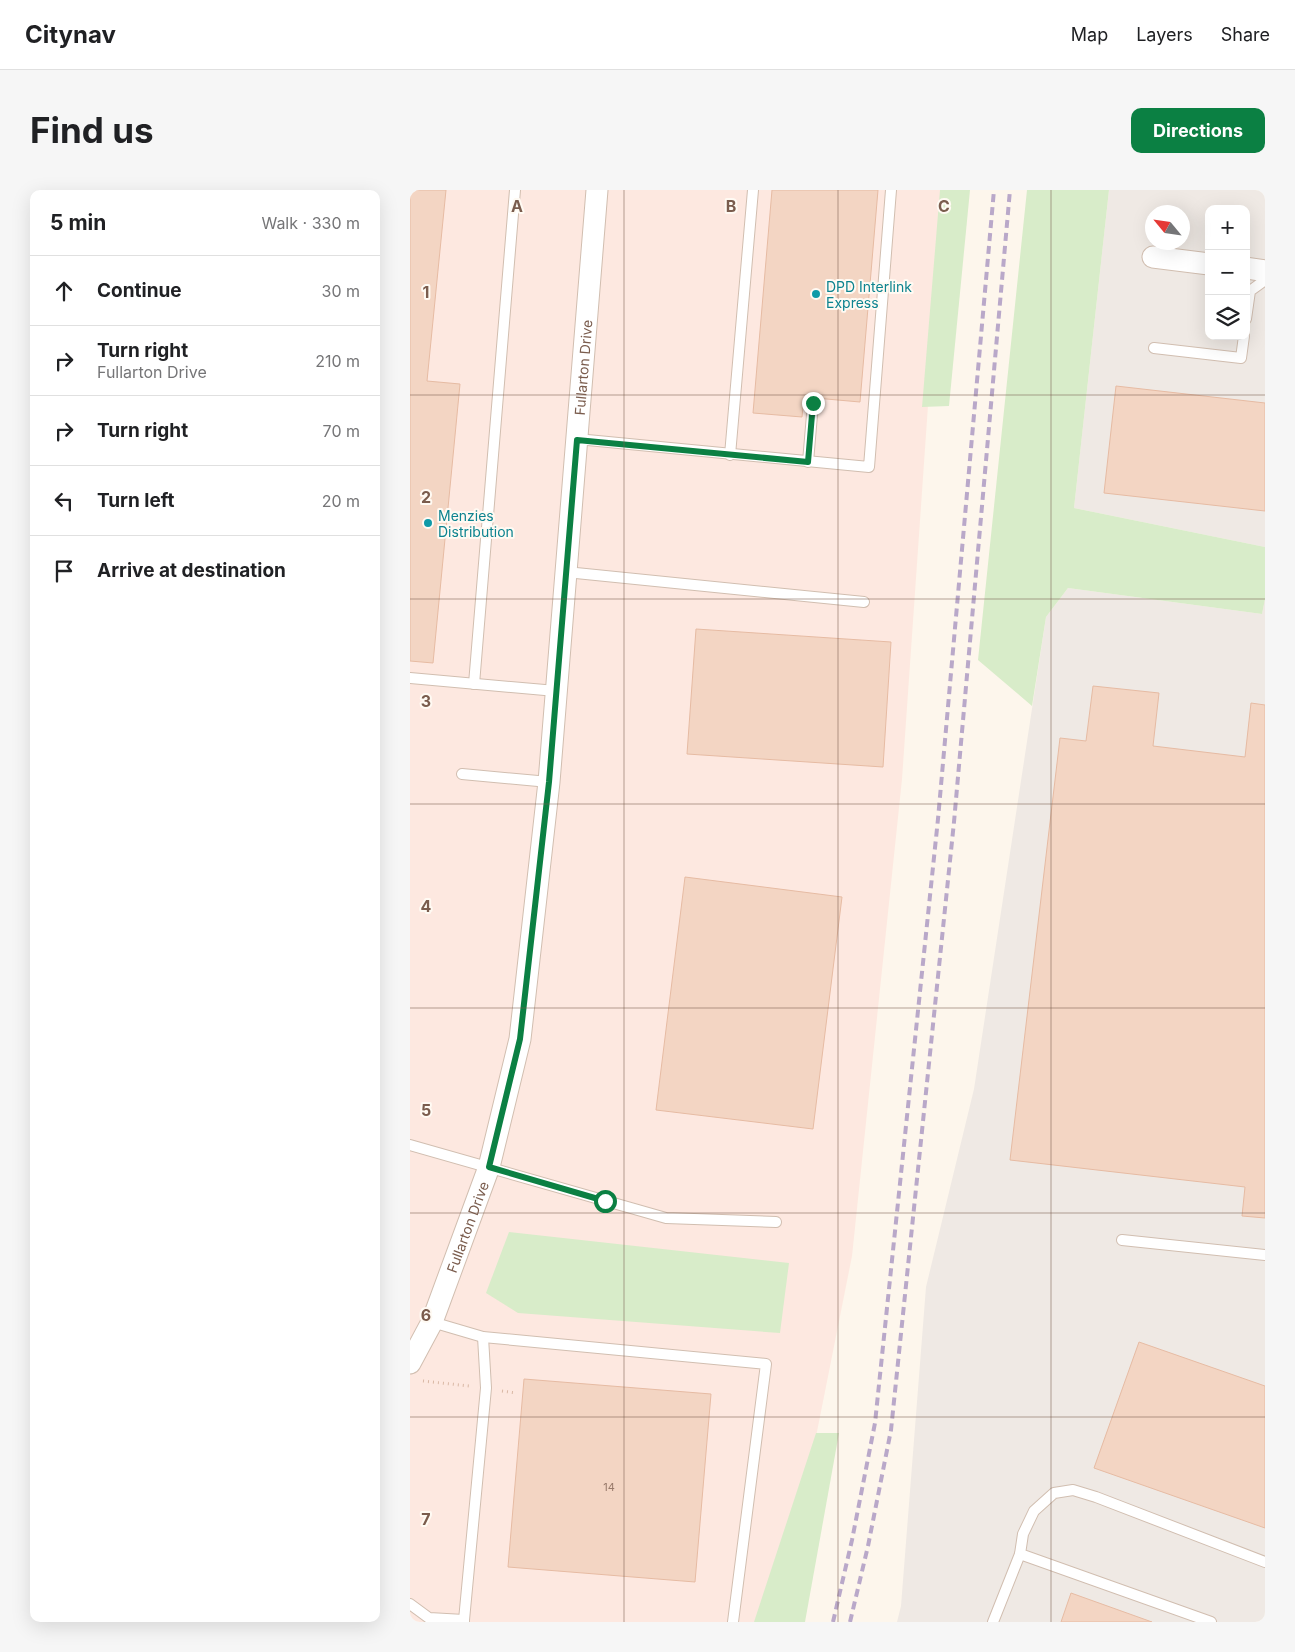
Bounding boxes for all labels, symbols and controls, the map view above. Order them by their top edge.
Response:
text: Citynav [25,20,116,49]
text: Map [1071,24,1108,45]
text: Layers [1136,24,1193,45]
text: Share [1221,24,1270,45]
button: Directions [1131,108,1265,153]
text: Find us [30,109,154,151]
text: A [511,196,523,216]
text: B [726,196,736,216]
text: C [938,196,950,216]
north arrow [1145,205,1190,250]
map controls [1205,205,1250,340]
button: + [1205,205,1250,250]
text: 5 min [50,210,106,235]
text: Walk · 330 m [261,213,360,233]
button: − [1205,250,1250,295]
icon: ahead [50,277,78,305]
place label: DPD Interlink Express [826,278,912,311]
text: Continue [97,279,182,302]
text: 30 m [322,281,360,301]
text: 1 [423,282,429,302]
marker: DPD Interlink Express [810,288,822,300]
button: layers [1205,295,1250,340]
street label: Fullarton Drive [570,319,595,416]
text: Turn right [97,339,188,362]
icon: right [50,347,78,375]
text: 210 m [315,351,360,371]
text: Fullarton Drive [97,362,207,382]
route end [802,392,825,415]
icon: right [50,417,78,445]
text: Turn right [97,419,188,442]
text: 70 m [323,421,360,441]
icon: left [50,487,78,515]
text: 2 [421,487,431,507]
text: Turn left [97,489,175,512]
text: 20 m [322,491,360,511]
place label: Menzies Distribution [438,507,514,540]
marker: Menzies Distribution [422,517,434,529]
icon: arrive [50,557,78,585]
text: Arrive at destination [97,559,286,582]
text: 3 [421,691,431,711]
text: 4 [421,896,432,916]
text: 5 [421,1100,431,1120]
street label: Fullarton Drive [442,1179,492,1275]
route start [594,1190,617,1213]
text: 6 [421,1305,431,1325]
house number: 14 [603,1480,615,1494]
text: 7 [421,1509,431,1529]

